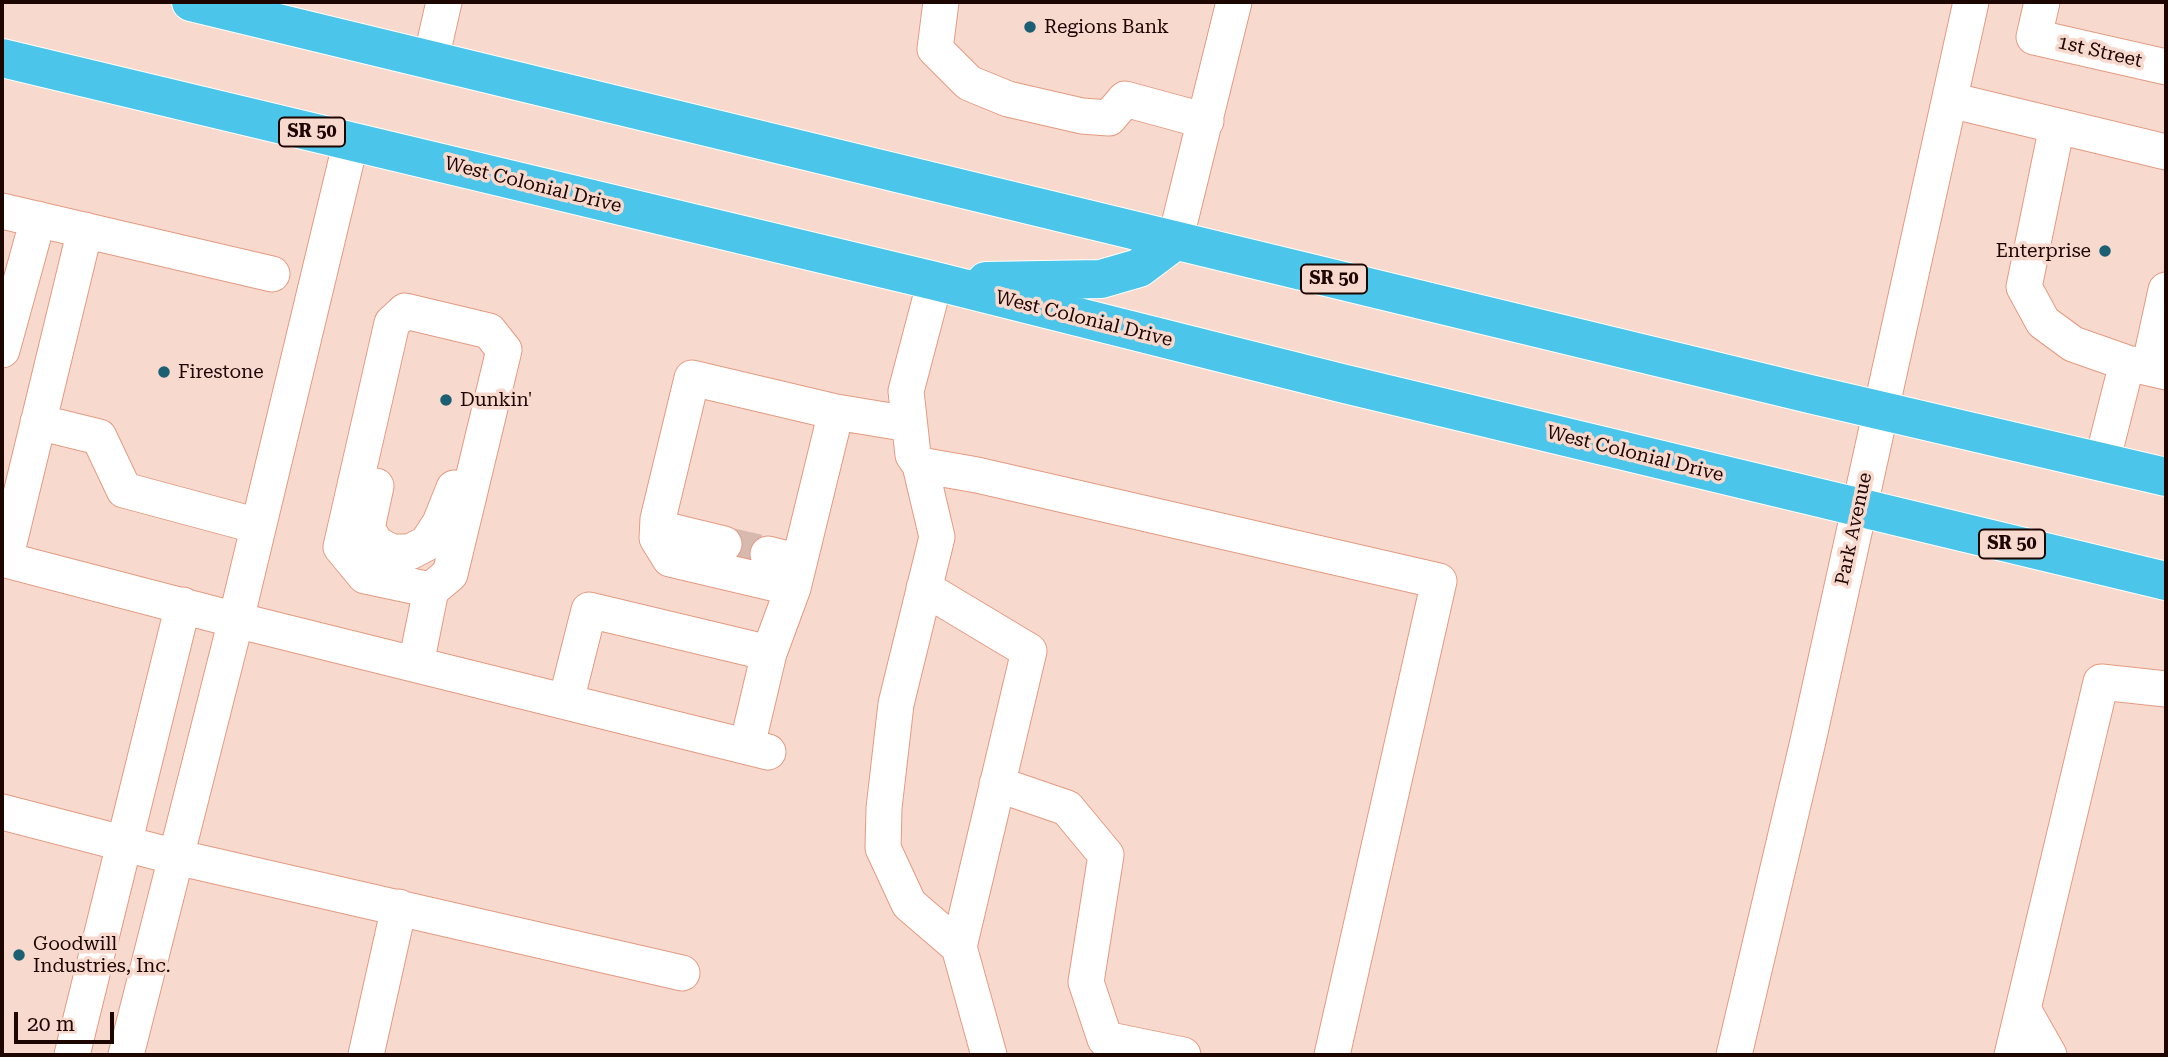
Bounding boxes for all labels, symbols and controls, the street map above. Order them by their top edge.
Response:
place label: Regions Bank [1044,16,1169,38]
marker: Regions Bank [1022,19,1038,35]
street label: 1st Street [2056,31,2144,73]
road number: SR 50 [279,118,345,146]
street label: West Colonial Drive [442,152,624,218]
place label: Enterprise [1996,240,2091,262]
marker: Enterprise [2097,243,2113,259]
road number: SR 50 [1301,264,1367,293]
street label: West Colonial Drive [993,286,1175,352]
place label: Firestone [178,361,264,383]
marker: Firestone [156,364,172,380]
place label: Dunkin' [460,389,532,411]
marker: Dunkin' [438,392,454,408]
street label: West Colonial Drive [1544,421,1726,487]
street label: Park Avenue [1831,470,1877,588]
road number: SR 50 [1979,530,2045,558]
place label: Goodwill Industries, Inc. [33,933,171,977]
marker: Goodwill Industries, Inc. [11,947,27,963]
scale bar [18,998,117,1042]
text: 20 m [27,1012,75,1036]

